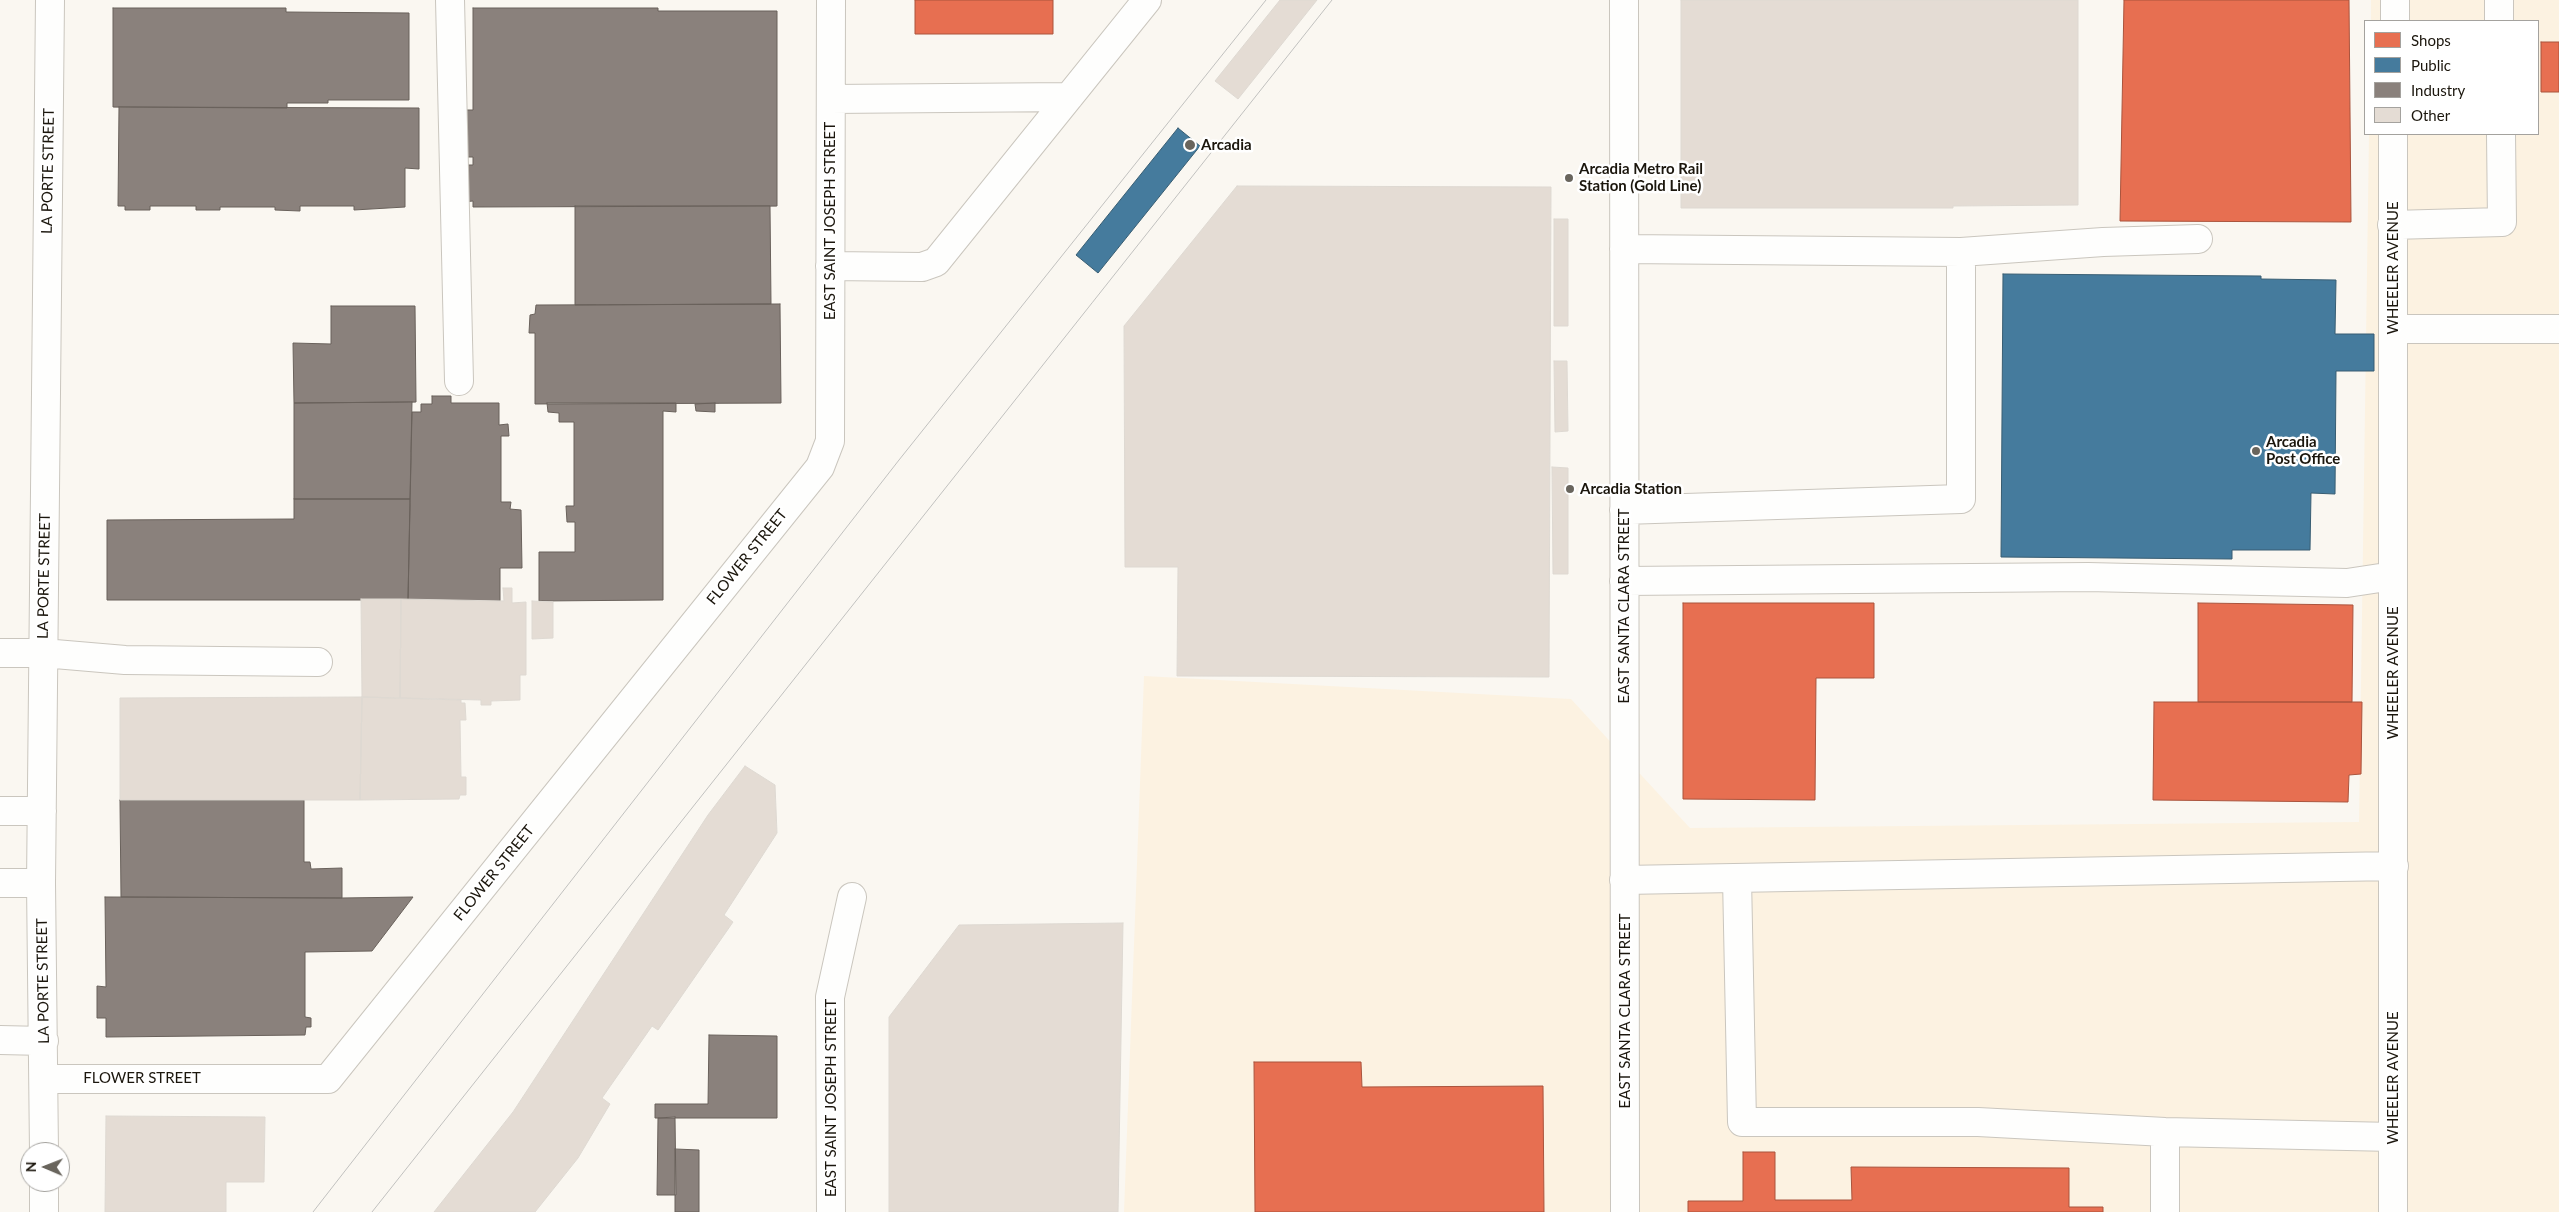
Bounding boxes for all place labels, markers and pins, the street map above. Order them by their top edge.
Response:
place label: Arcadia [1201,136,1252,154]
marker: Arcadia [1183,138,1197,152]
place label: Arcadia Metro Rail Station (Gold Line) [1579,160,1703,195]
marker: Arcadia Metro Rail Station (Gold Line) [1563,172,1575,184]
place label: Arcadia Post Office [2266,433,2340,468]
marker: Arcadia Post Office [2250,445,2262,457]
place label: Arcadia Station [1580,480,1682,498]
marker: Arcadia Station [1564,483,1576,495]

